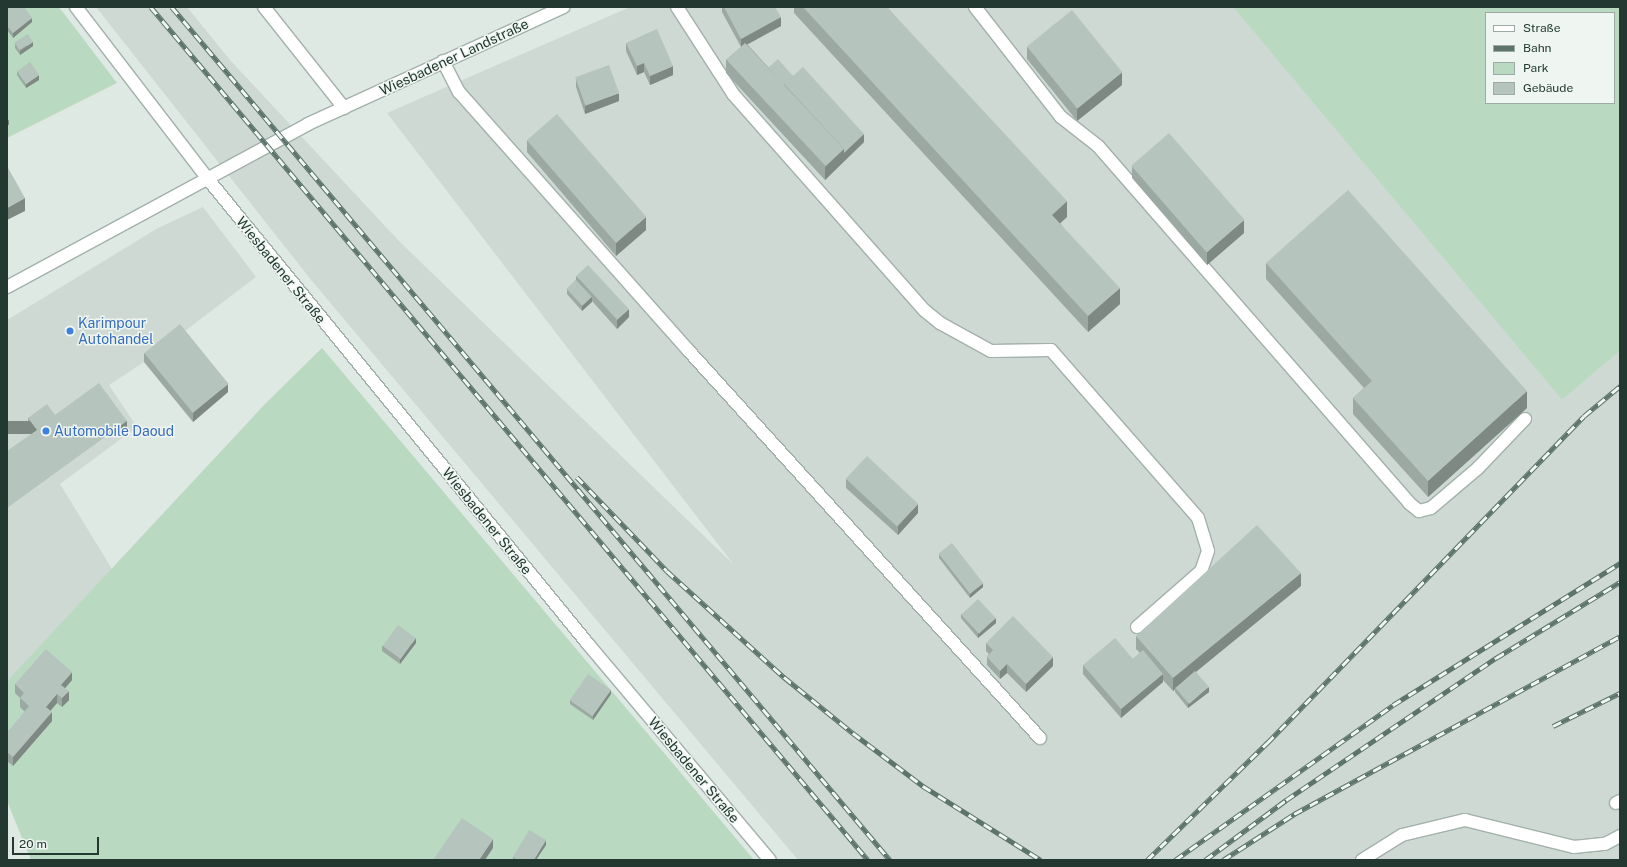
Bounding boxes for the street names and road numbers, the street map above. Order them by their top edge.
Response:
street label: Wiesbadener Landstraße [377,15,531,99]
street label: Wiesbadener Straße [233,213,329,327]
street label: Wiesbadener Straße [439,464,535,578]
street label: Wiesbadener Straße [645,714,743,826]

